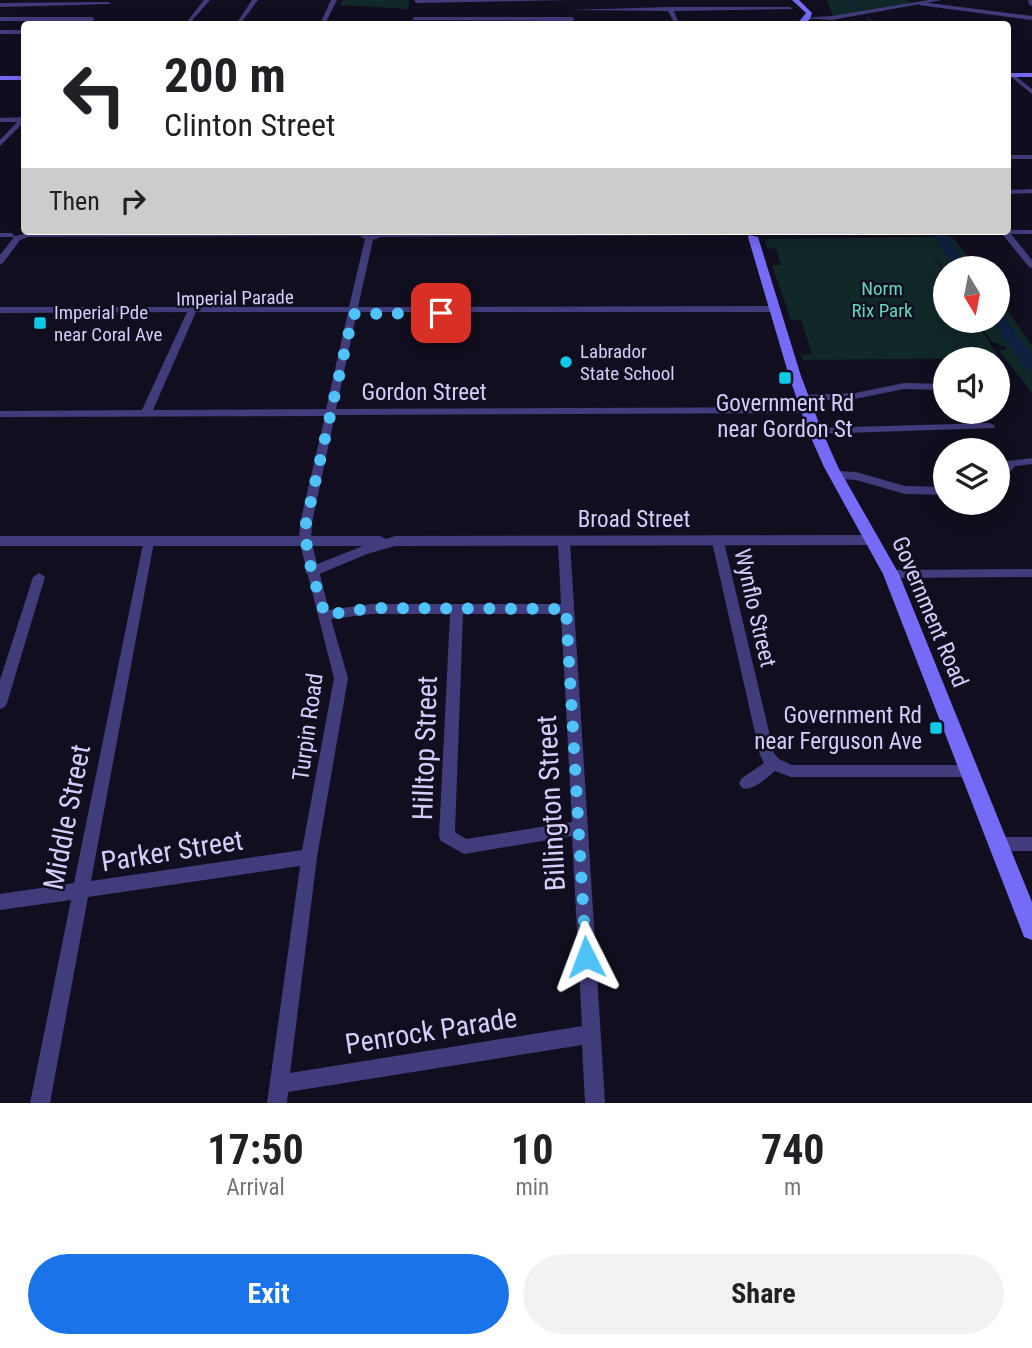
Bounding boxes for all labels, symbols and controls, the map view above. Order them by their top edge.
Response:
text: 200 m [164,47,286,104]
icon: left [49,49,140,140]
text: Clinton Street [164,106,335,144]
icon: right [114,182,152,220]
text: Then [49,186,100,216]
north arrow [933,256,1010,332]
map controls [933,256,1010,515]
park label: Norm Rix Park [851,277,913,322]
pin [411,283,471,343]
street label: Imperial Parade [176,285,294,311]
icon: arrive [422,294,460,332]
place label: Imperial Pde near Coral Ave [54,301,162,346]
marker: Imperial Pde near Coral Ave [32,315,48,331]
place label: Labrador State School [580,340,675,385]
button: sound [933,347,1010,424]
marker: Labrador State School [558,354,574,370]
marker: Government Rd near Gordon St [777,370,793,386]
street label: Gordon Street [361,379,487,406]
place label: Government Rd near Gordon St [716,390,854,443]
button: layers [933,438,1010,515]
street label: Broad Street [578,506,690,533]
street label: Government Road [886,533,974,691]
street label: Wynflo Street [728,546,782,670]
street label: Turpin Road [287,672,329,782]
street label: Hilltop Street [406,675,444,821]
place label: Government Rd near Ferguson Ave [754,702,922,755]
street label: Billington Street [530,714,572,892]
marker: Government Rd near Ferguson Ave [928,720,944,736]
street label: Middle Street [37,742,97,892]
street label: Parker Street [99,823,245,879]
position arrow [549,920,623,994]
street label: Penrock Parade [343,1001,519,1061]
text: 17:50 [207,1125,304,1174]
text: 10 [511,1125,554,1174]
text: 740 [761,1125,825,1174]
text: Arrival [226,1174,285,1201]
text: min [515,1174,549,1201]
text: m [784,1174,801,1201]
button: Exit [28,1254,509,1334]
button: Share [523,1254,1004,1334]

